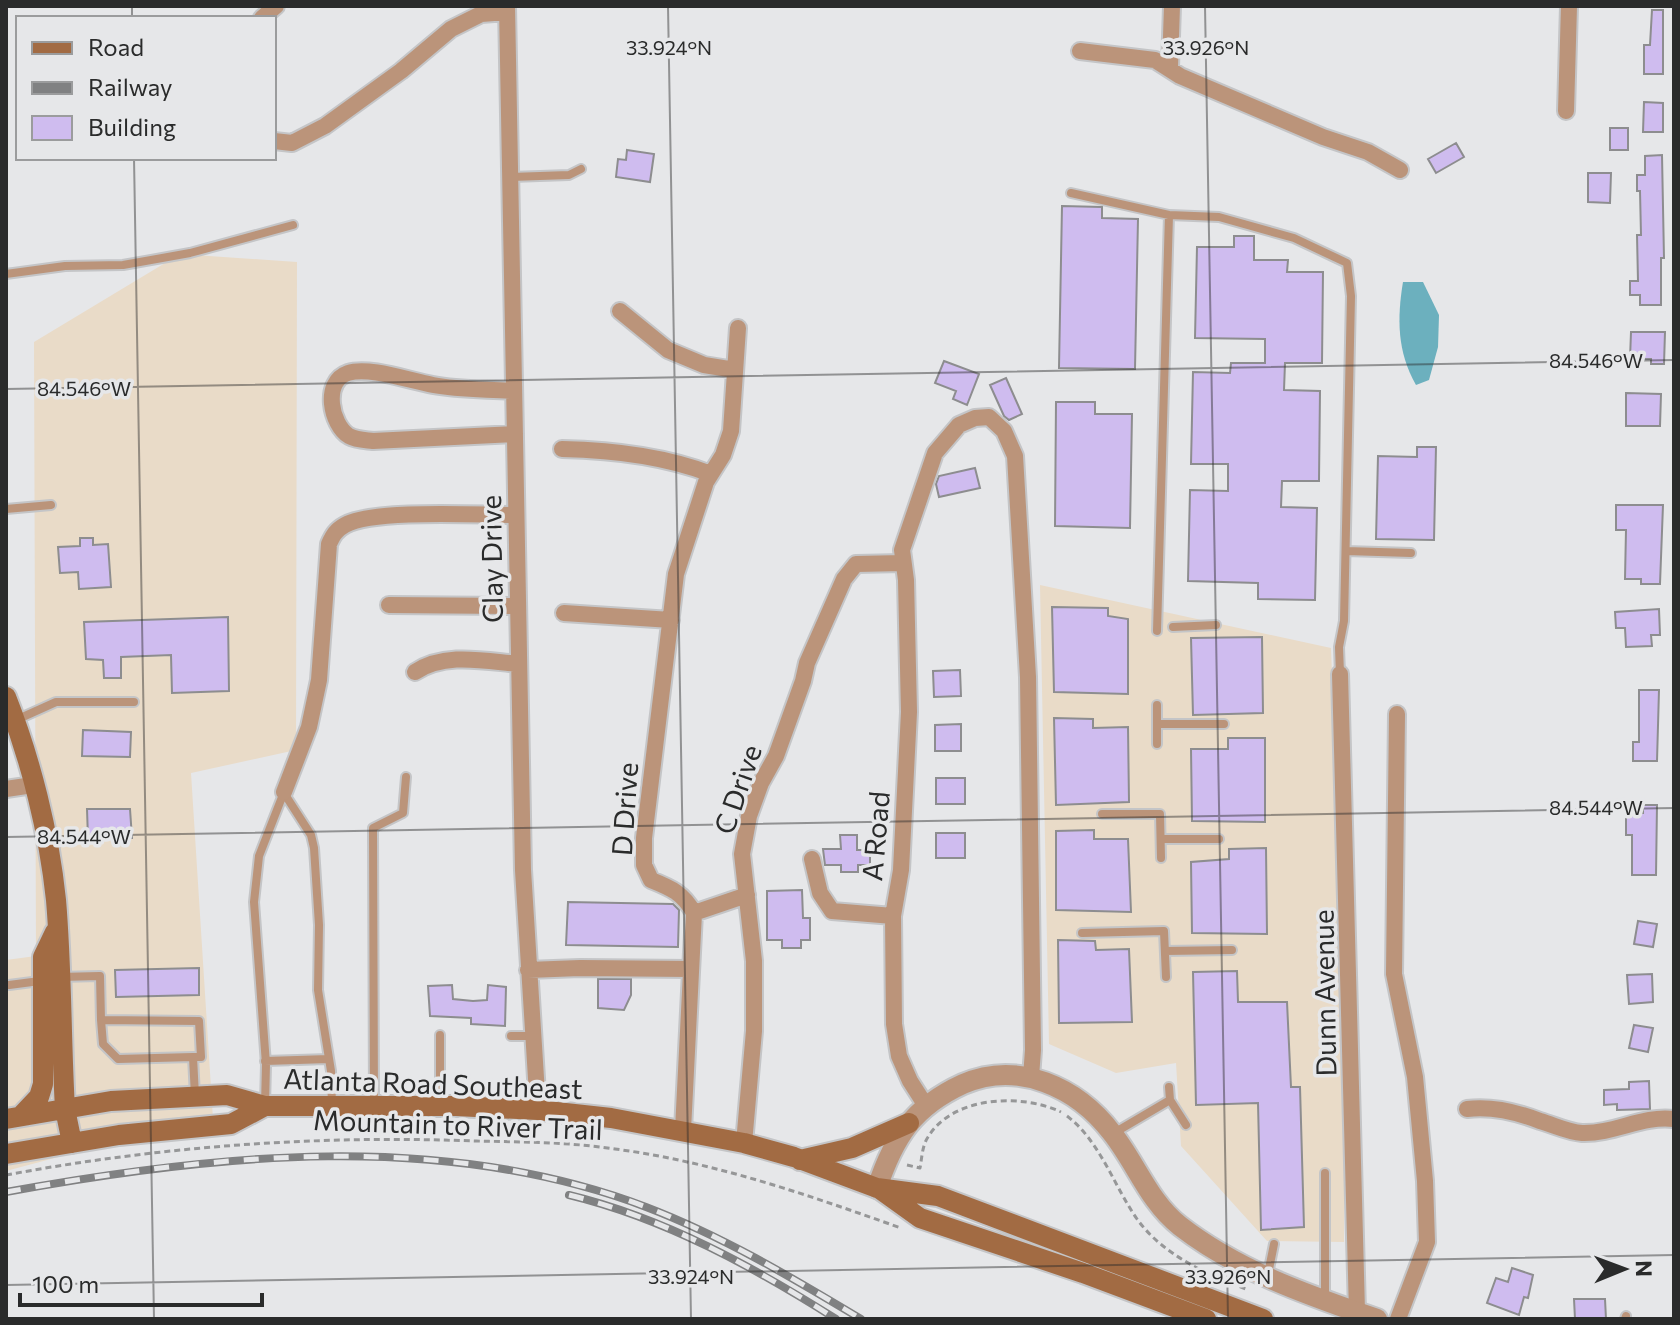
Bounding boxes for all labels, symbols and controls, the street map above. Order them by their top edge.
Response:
legend [16,16,276,160]
text: Road [88,32,144,61]
text: 33.924°N [626,35,712,59]
text: 33.926°N [1163,35,1249,59]
text: Railway [88,72,173,101]
text: Building [88,112,176,141]
text: 84.546°W [1549,348,1643,372]
text: 84.546°W [37,376,131,400]
street label: Clay Drive [473,495,509,623]
street label: C Drive [706,740,768,838]
street label: D Drive [604,761,644,857]
street label: A Road [854,790,896,882]
text: 84.544°W [1549,795,1643,819]
text: 84.544°W [37,824,131,848]
street label: Dunn Avenue [1306,909,1342,1077]
street label: Atlanta Road Southeast [283,1061,583,1105]
street label: Mountain to River Trail [313,1102,603,1146]
north arrow [1584,1229,1664,1309]
scale bar [20,1257,262,1307]
text: N [1631,1260,1658,1277]
text: 33.924°N [648,1264,734,1288]
text: 33.926°N [1185,1264,1271,1288]
text: 100 m [32,1269,99,1298]

